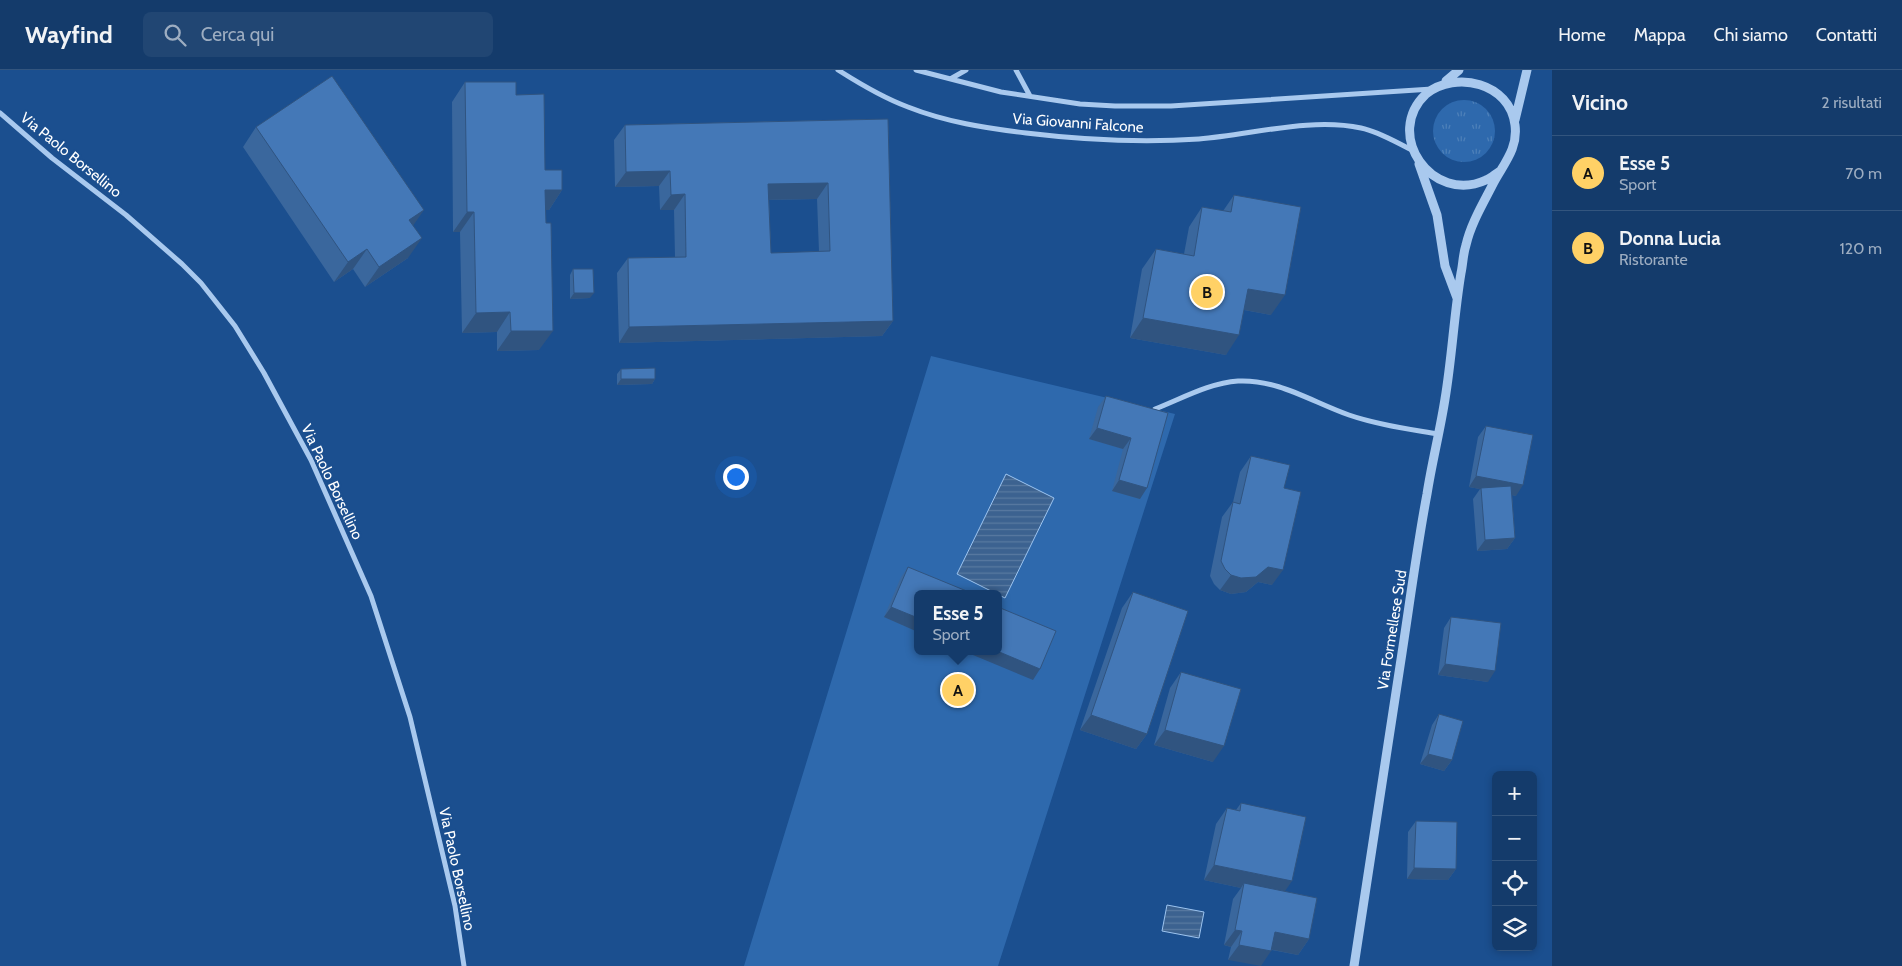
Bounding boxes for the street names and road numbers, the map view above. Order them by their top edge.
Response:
street label: Via Paolo Borsellino [17,109,125,201]
street label: Via Giovanni Falcone [1012,109,1144,137]
street label: Via Paolo Borsellino [297,421,367,543]
street label: Via Formellese Sud [1374,569,1410,691]
street label: Via Paolo Borsellino [435,806,479,932]

